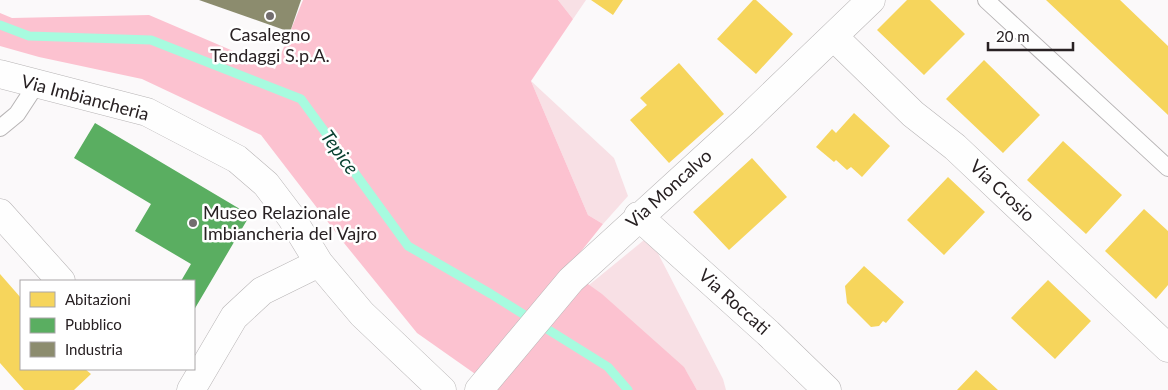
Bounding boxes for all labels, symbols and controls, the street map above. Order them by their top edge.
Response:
marker: Casalegno Tendaggi S.p.A. [264,10,276,22]
scale bar [988,20,1073,52]
place label: Casalegno Tendaggi S.p.A. [210,23,330,66]
text: 20 m [996,27,1030,45]
street label: Via Imbiancheria [19,69,151,125]
water label: Tepice [317,125,364,178]
street label: Via Moncalvo [621,144,716,232]
street label: Via Crosio [966,155,1040,226]
place label: Museo Relazionale Imbiancheria del Vajro [203,201,377,244]
marker: Museo Relazionale Imbiancheria del Vajro [187,217,199,229]
street label: Via Roccati [695,264,775,339]
legend [20,280,195,370]
text: Abitazioni [65,290,131,308]
text: Pubblico [65,315,122,333]
text: Industria [65,340,123,358]

